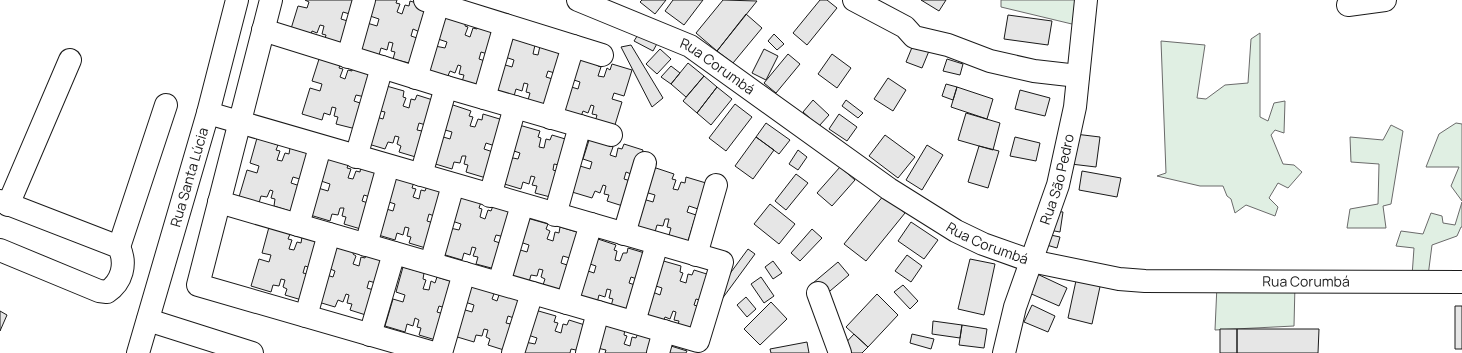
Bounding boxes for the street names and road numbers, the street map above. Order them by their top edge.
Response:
street label: Rua Corumbá [678,33,759,99]
street label: Rua Santa Lúcia [165,125,212,229]
street label: Rua São Pedro [1035,132,1078,227]
street label: Rua Corumbá [943,217,1031,268]
street label: Rua Corumbá [1262,271,1350,291]

